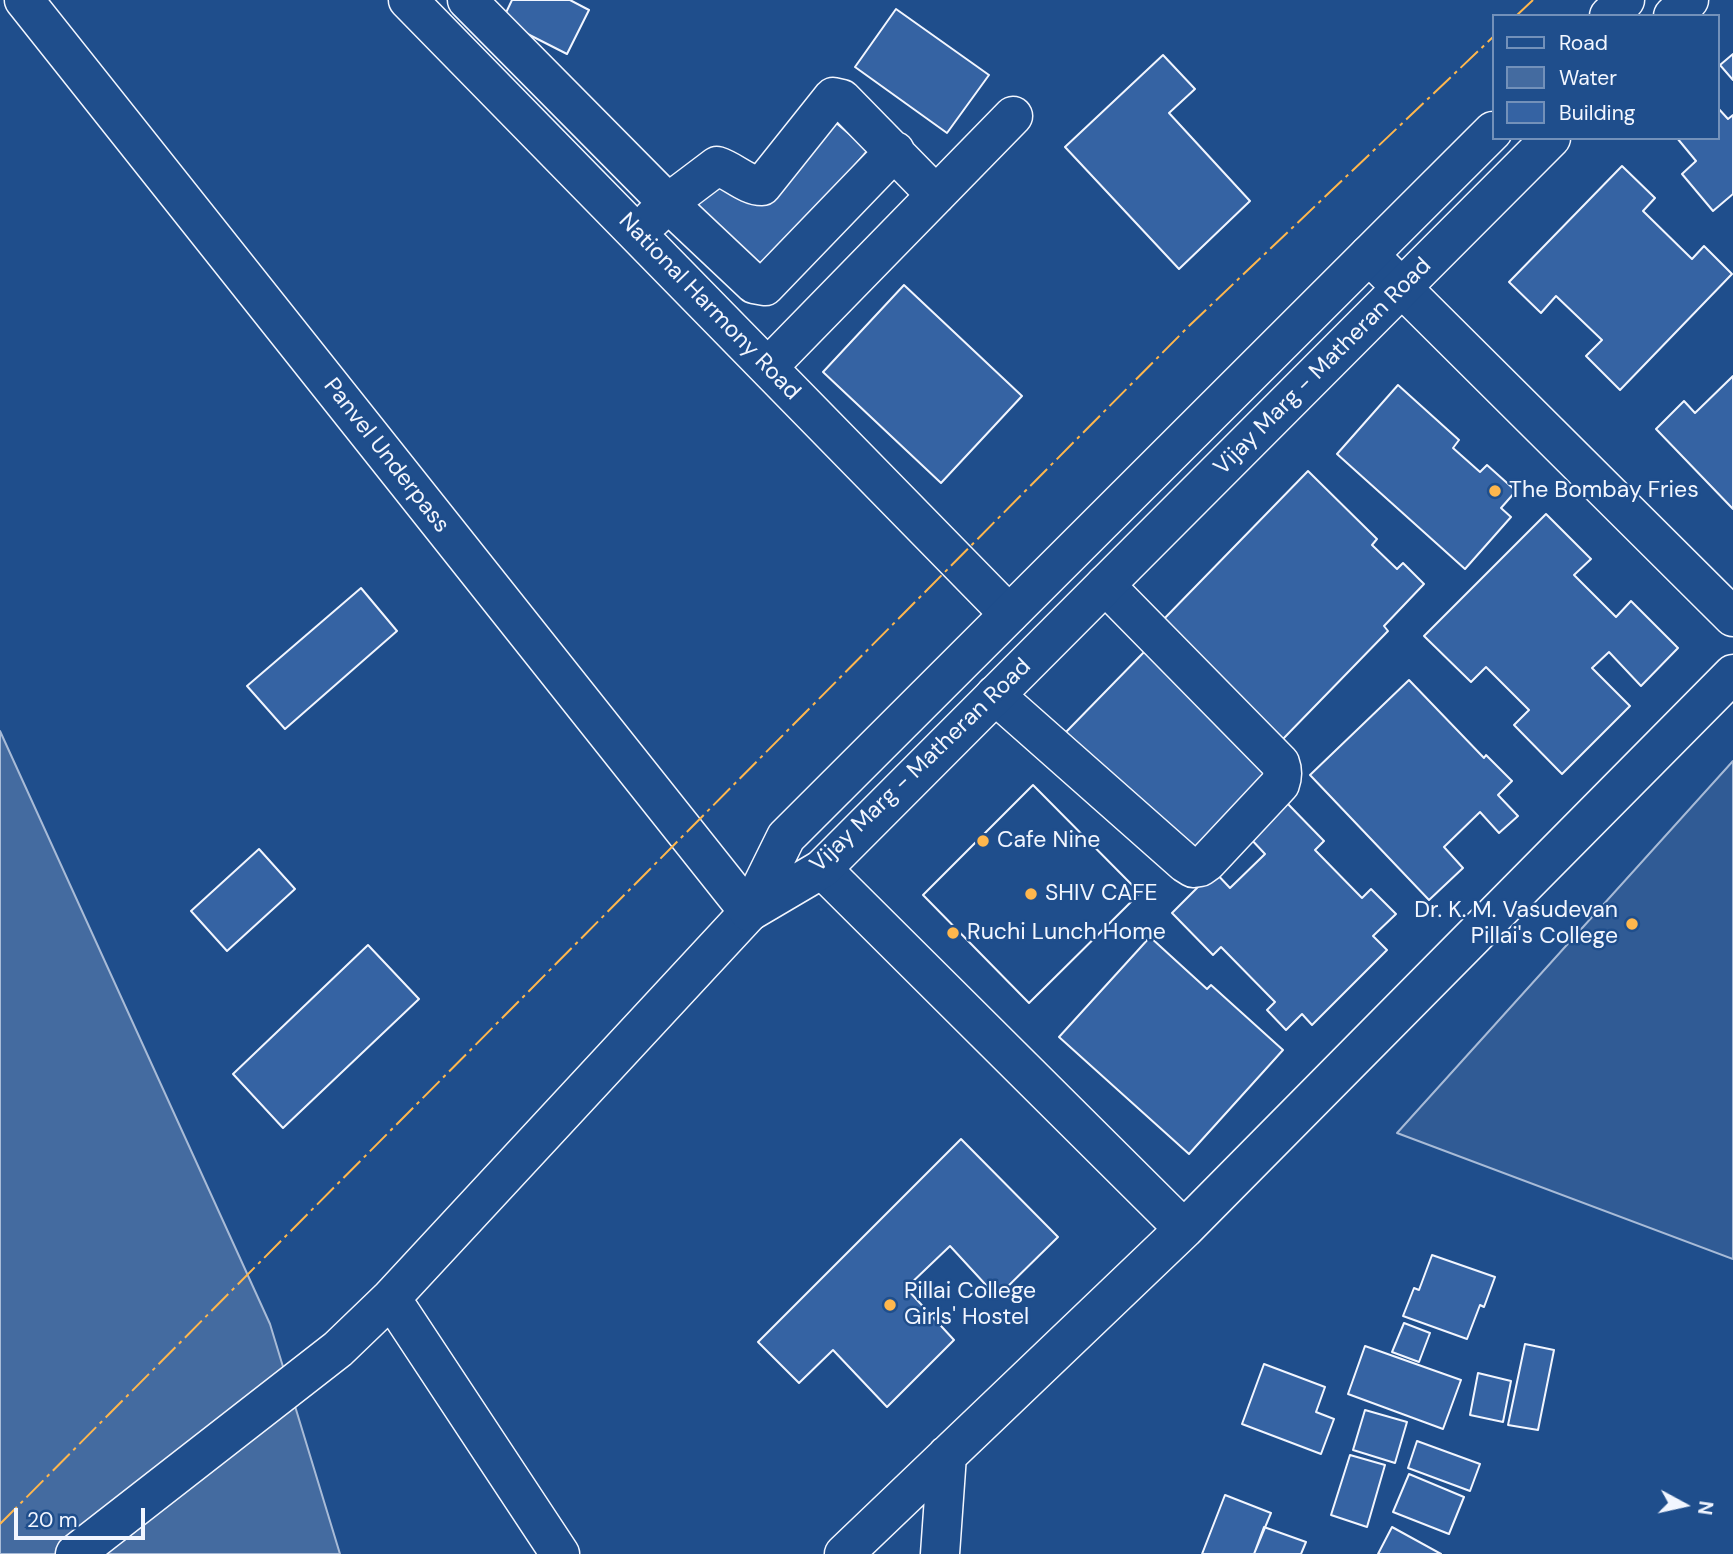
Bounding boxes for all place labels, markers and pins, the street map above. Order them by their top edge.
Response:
place label: The Bombay Fries [1509,477,1699,505]
marker: The Bombay Fries [1487,483,1503,499]
place label: Cafe Nine [997,827,1100,855]
marker: Cafe Nine [975,833,991,849]
place label: SHIV CAFE [1045,880,1158,908]
marker: SHIV CAFE [1023,886,1039,902]
place label: Dr. K. M. Vasudevan Pillai's College [1414,897,1618,951]
marker: Dr. K. M. Vasudevan Pillai's College [1624,916,1640,932]
place label: Ruchi Lunch Home [967,919,1166,947]
marker: Ruchi Lunch Home [945,925,961,941]
place label: Pillai College Girls' Hostel [904,1278,1036,1332]
marker: Pillai College Girls' Hostel [882,1297,898,1313]

